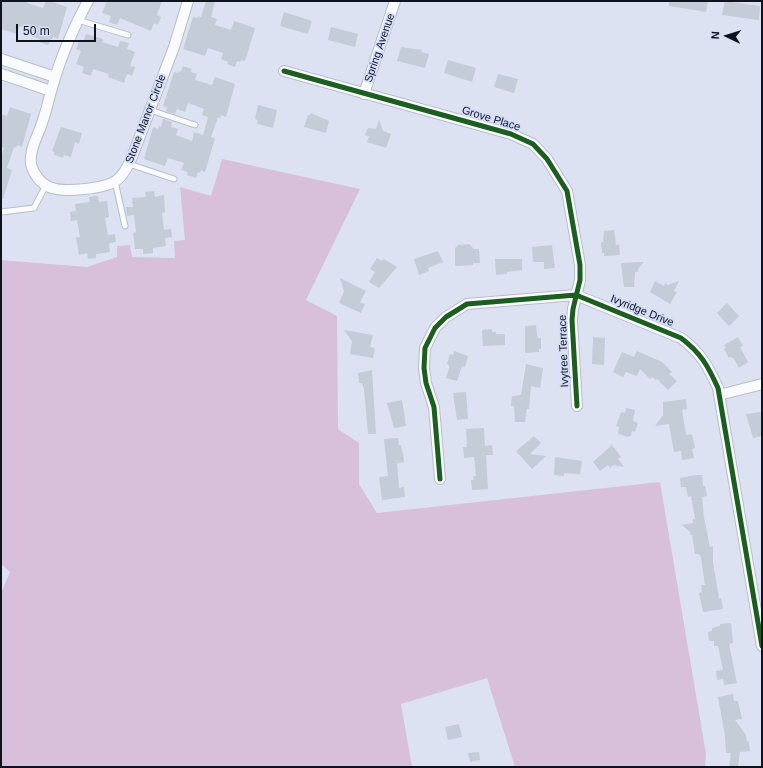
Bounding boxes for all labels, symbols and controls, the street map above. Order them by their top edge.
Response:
street label: Spring Avenue [362,12,398,84]
scale bar [18,16,98,42]
north arrow [707,16,747,56]
text: 50 m [23,24,50,38]
text: N [709,31,721,40]
street label: Stone Manor Circle [123,73,169,165]
street label: Grove Place [460,104,522,134]
street label: Ivyridge Drive [608,292,676,330]
street label: Ivytree Terrace [556,314,572,388]

